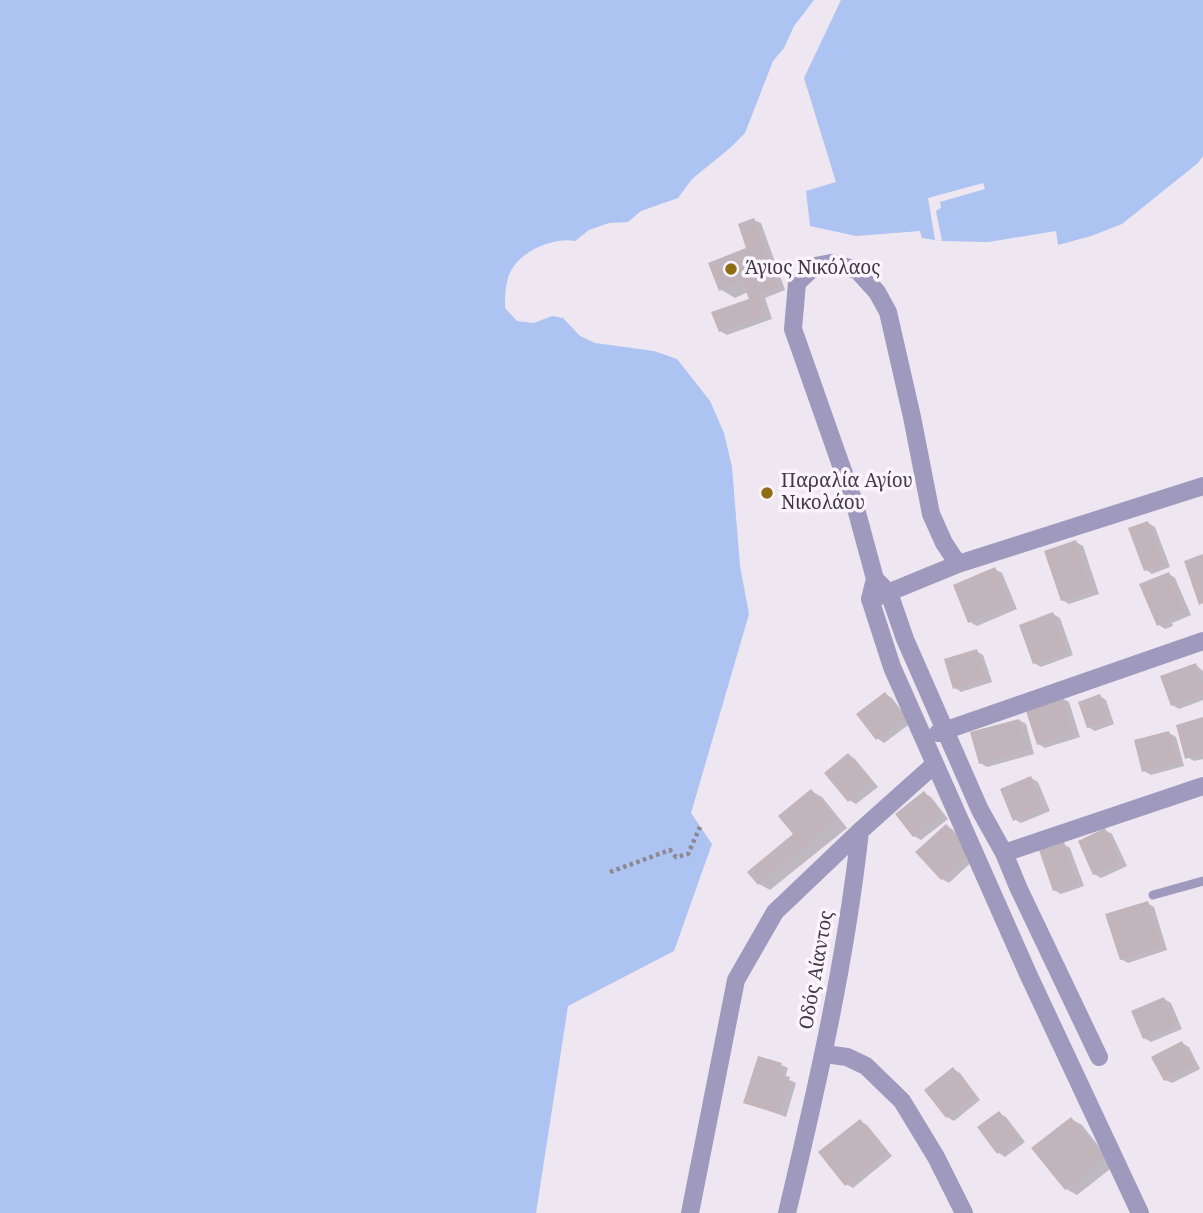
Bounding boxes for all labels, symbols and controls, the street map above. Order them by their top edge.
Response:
place label: Άγιος Νικόλαος [745,258,880,280]
marker: Άγιος Νικόλαος [723,261,739,277]
place label: Παραλία Αγίου Νικολάου [781,471,913,515]
marker: Παραλία Αγίου Νικολάου [759,485,775,501]
street label: Οδός Αίαντος [795,909,839,1031]

